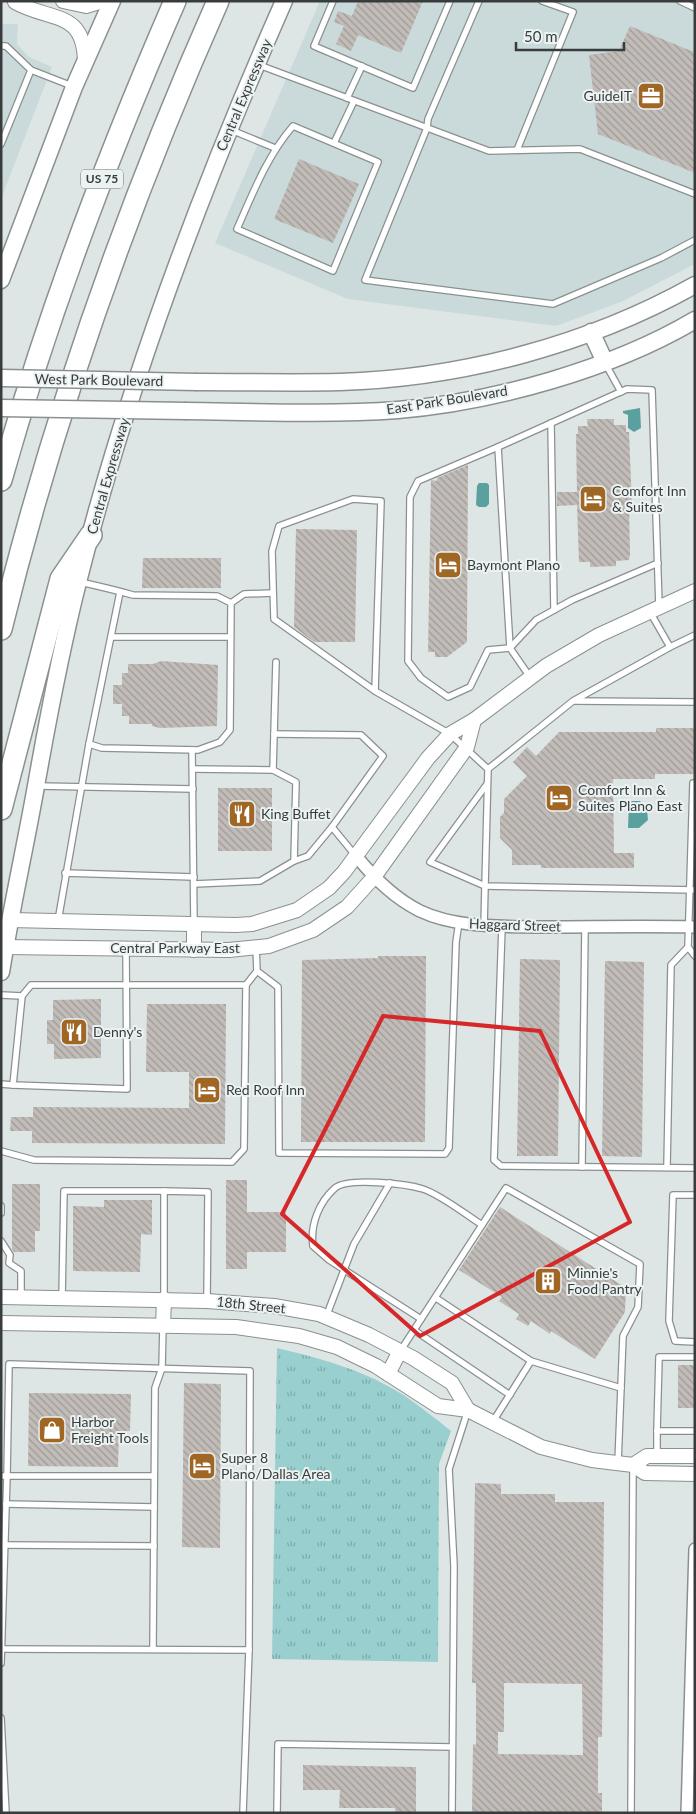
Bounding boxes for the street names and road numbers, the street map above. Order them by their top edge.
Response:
street label: Central Expressway [212,35,275,154]
road number: US 75 [81,170,123,188]
street label: West Park Boulevard [35,370,163,389]
street label: East Park Boulevard [385,382,509,417]
street label: Central Expressway [83,415,132,536]
street label: Haggard Street [469,914,561,935]
street label: Central Parkway East [110,939,240,956]
street label: 18th Street [216,1292,287,1317]

